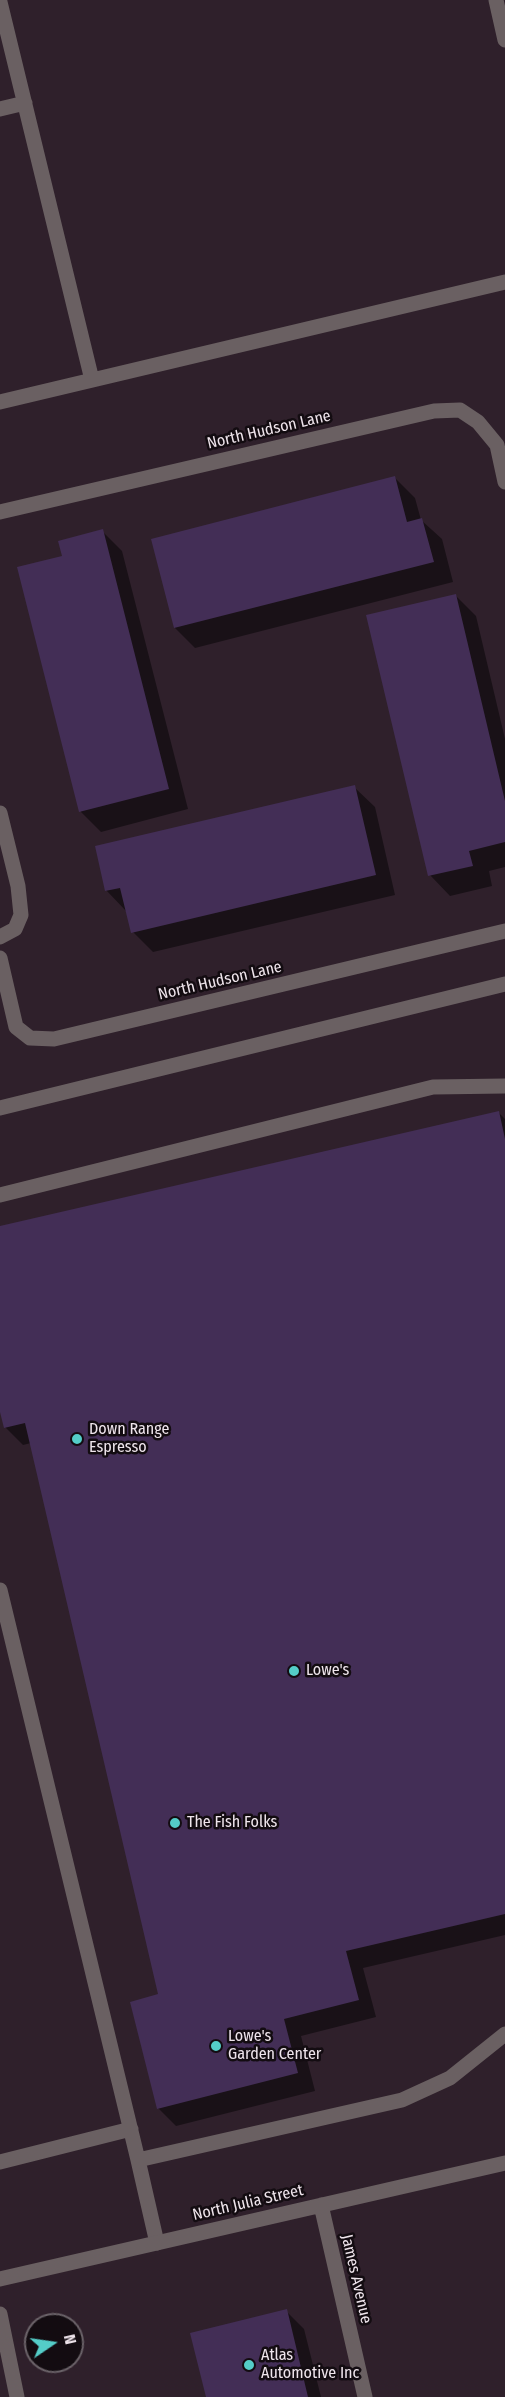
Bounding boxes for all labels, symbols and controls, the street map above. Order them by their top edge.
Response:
street label: North Hudson Lane [205,406,333,454]
street label: North Hudson Lane [156,957,284,1005]
place label: Down Range Espresso [89,1420,169,1458]
marker: Down Range Espresso [70,1432,84,1446]
place label: Lowe's [306,1661,349,1681]
marker: Lowe's [287,1664,301,1678]
place label: The Fish Folks [187,1813,277,1833]
marker: The Fish Folks [168,1816,182,1830]
place label: Lowe's Garden Center [228,2027,321,2065]
marker: Lowe's Garden Center [209,2039,223,2053]
street label: North Julia Street [191,2181,305,2225]
street label: James Avenue [336,2232,376,2326]
north arrow [24,2313,84,2373]
text: N [60,2332,80,2346]
place label: Atlas Automotive Inc [261,2346,359,2384]
marker: Atlas Automotive Inc [242,2358,256,2372]

